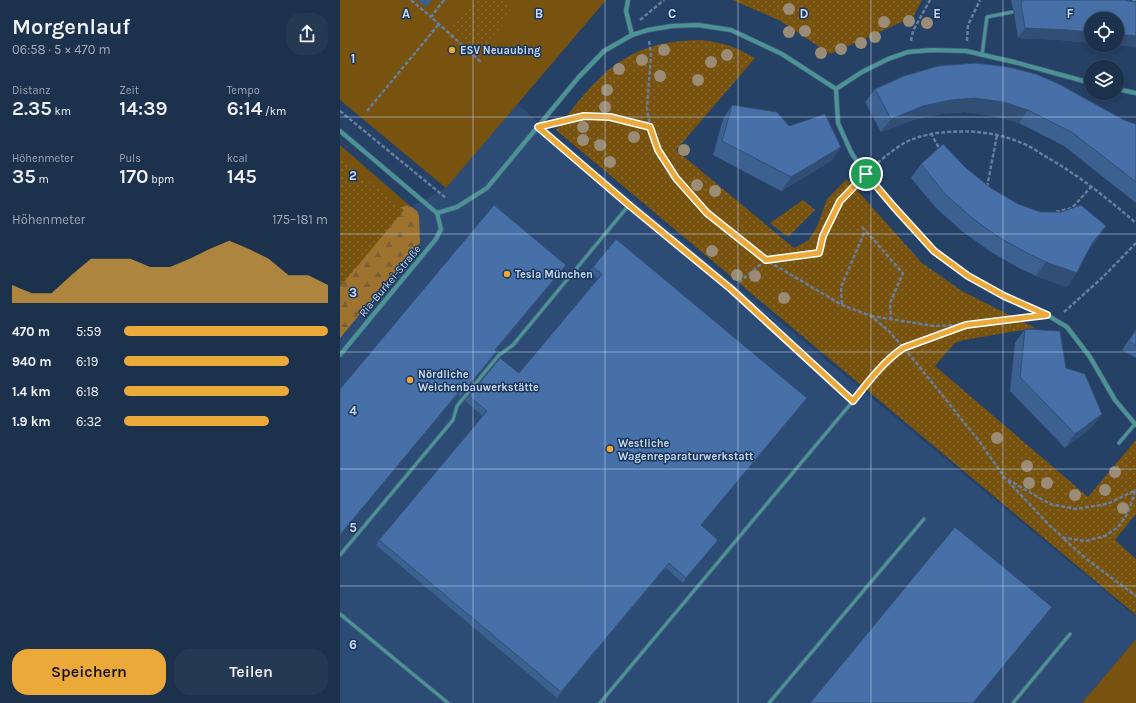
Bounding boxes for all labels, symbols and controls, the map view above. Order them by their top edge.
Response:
text: A [402,6,410,21]
text: B [535,6,543,21]
text: C [668,6,676,21]
text: D [800,6,809,21]
text: E [933,6,941,21]
text: F [1066,6,1074,21]
map controls [1084,12,1124,100]
button: locate [1084,12,1124,52]
button: share [286,13,328,55]
text: Morgenlauf [12,14,130,40]
text: 06:58 · 5 × 470 m [12,42,111,57]
place label: ESV Neuaubing [460,44,541,57]
marker: ESV Neuaubing [447,45,457,55]
text: 1 [351,51,355,66]
button: layers [1084,60,1124,100]
text: Distanz [12,84,50,97]
text: Zeit [119,84,139,97]
text: Tempo [227,84,260,97]
text: 2.35 [12,97,52,120]
text: 14:39 [119,97,168,120]
text: 6:14 [227,97,262,120]
text: km [52,105,71,118]
text: /km [262,105,286,118]
text: Höhenmeter [12,152,74,165]
text: Puls [119,152,141,165]
text: kcal [227,152,248,165]
pin [849,157,883,191]
icon: arrive [855,163,877,185]
text: 35 [12,165,36,188]
text: 170 [119,165,149,188]
text: 145 [227,165,257,188]
text: 2 [349,168,357,183]
text: m [36,173,49,186]
text: bpm [149,173,174,186]
text: Höhenmeter [12,212,85,227]
text: 175–181 m [272,212,328,227]
street label: Ria-Burkei-Straße [356,242,424,319]
place label: Tesla München [515,268,593,281]
marker: Tesla München [502,269,512,279]
text: 3 [349,285,357,300]
text: 470 m [12,324,50,339]
text: 5:59 [76,324,101,339]
text: 940 m [12,354,52,369]
text: 6:19 [76,354,98,369]
place label: Nördliche Weichenbauwerkstätte [418,368,539,394]
marker: Nördliche Weichenbauwerkstätte [405,375,415,385]
text: 1.4 km [12,384,50,399]
text: 6:18 [76,384,99,399]
text: 4 [349,403,357,418]
text: 1.9 km [12,414,51,429]
text: 6:32 [76,414,102,429]
place label: Westliche Wagenreparaturwerkstatt [618,437,754,463]
marker: Westliche Wagenreparaturwerkstatt [605,444,615,454]
text: 5 [349,520,357,535]
text: 6 [349,637,357,652]
button: Speichern [12,649,166,695]
button: Teilen [174,649,328,695]

